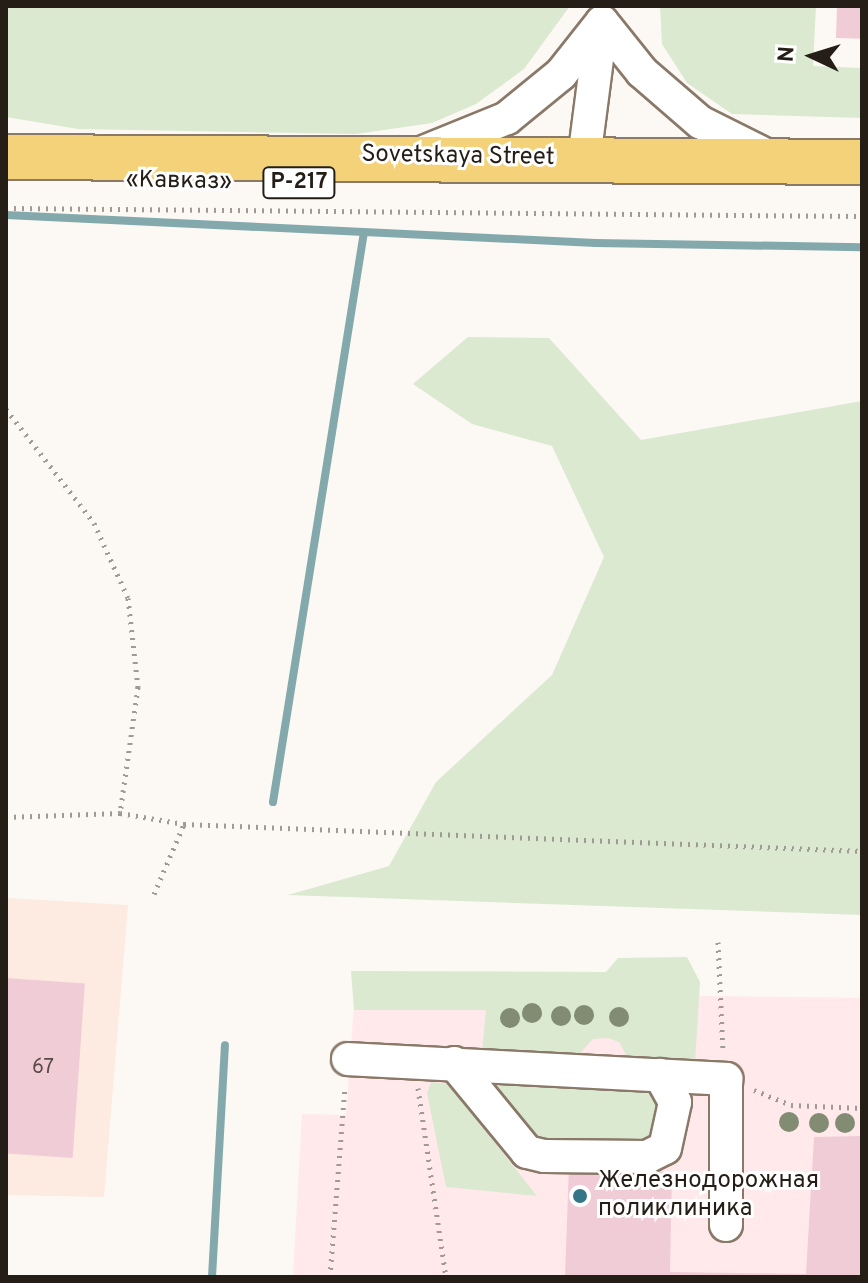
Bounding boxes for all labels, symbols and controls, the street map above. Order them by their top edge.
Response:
north arrow [772,16,852,96]
text: N [774,45,802,63]
street label: Sovetskaya Street [361,141,555,173]
road number: Р-217 [261,165,337,201]
street label: «Кавказ» [126,167,232,197]
house number: 67 [32,1056,54,1080]
place label: Железнодорожная поликлиника [598,1168,819,1224]
marker: Железнодорожная поликлиника [569,1185,591,1207]

